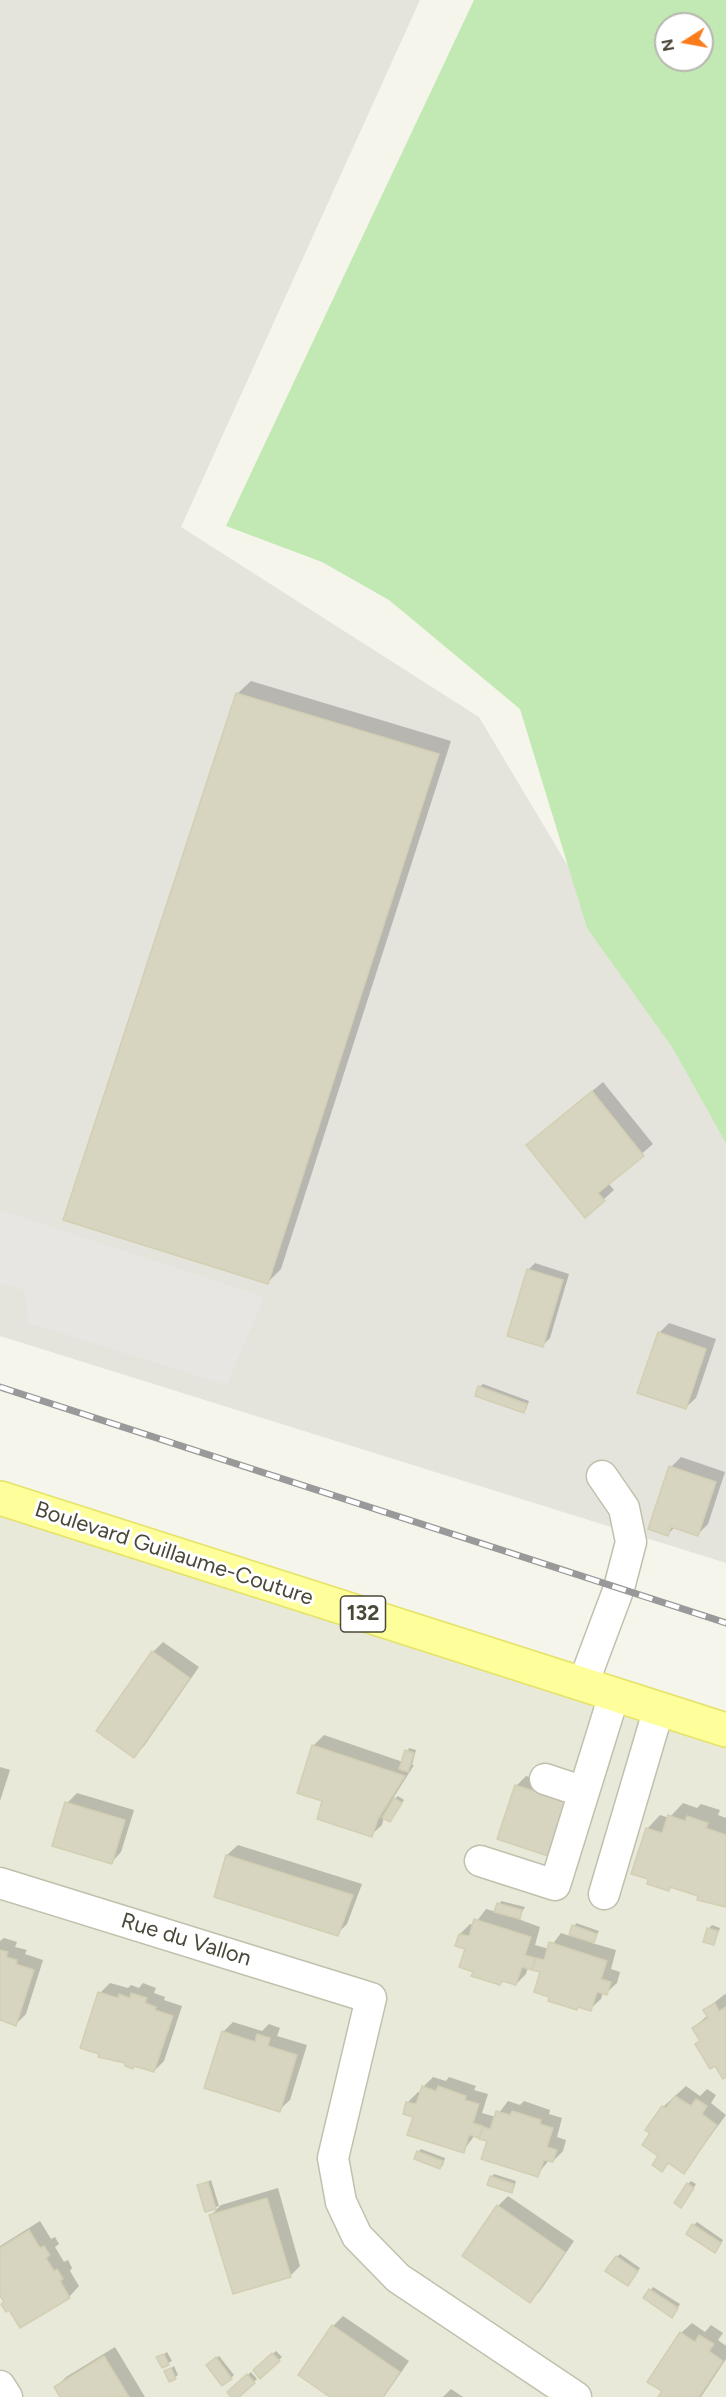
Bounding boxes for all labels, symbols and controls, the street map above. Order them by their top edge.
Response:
north arrow [654,12,714,72]
text: N [657,37,678,53]
street label: Boulevard Guillaume-Couture [31,1496,317,1612]
road number: 132 [340,1596,386,1632]
street label: Rue du Vallon [118,1908,254,1972]

